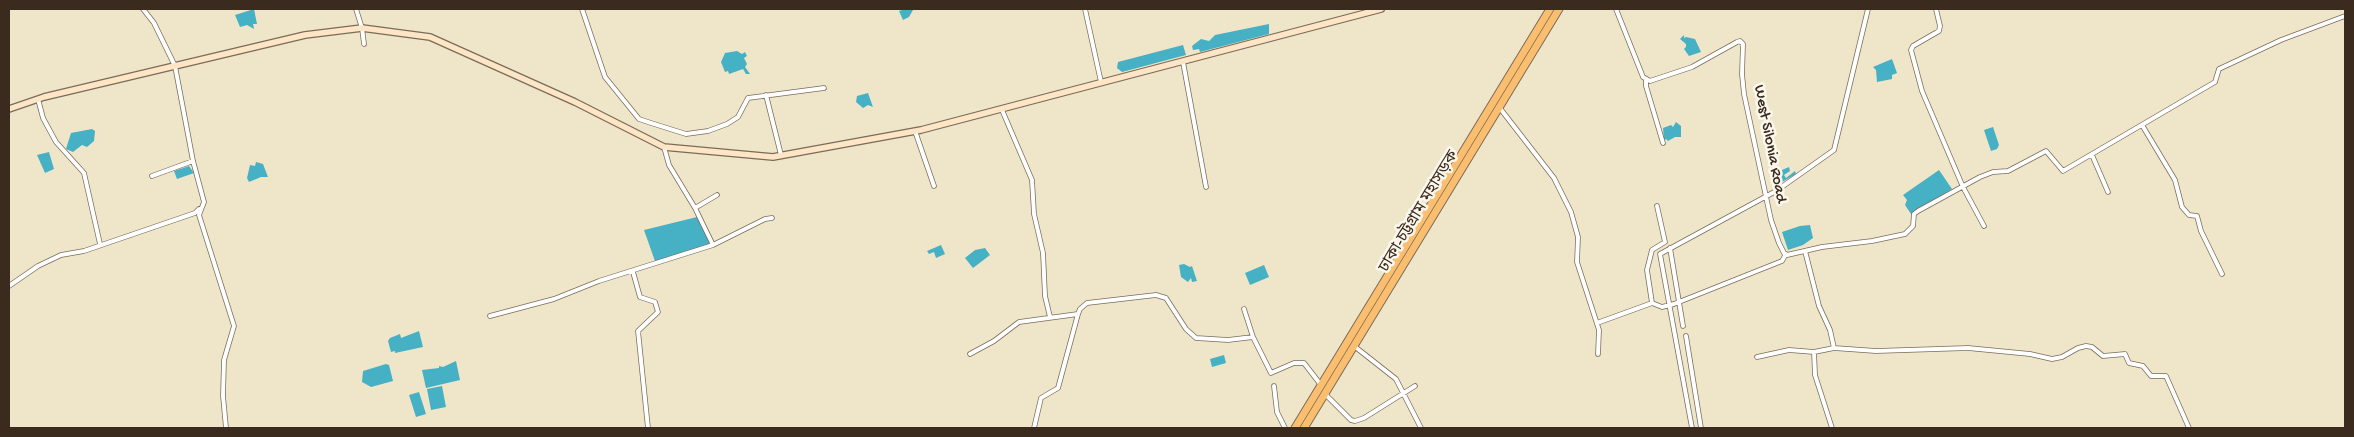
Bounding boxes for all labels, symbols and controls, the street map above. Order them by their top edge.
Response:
street label: West Silonia Road [1748,84,1790,204]
street label: ঢাকা-চট্টগ্রাম মহাসড়ক [1376,148,1464,276]

